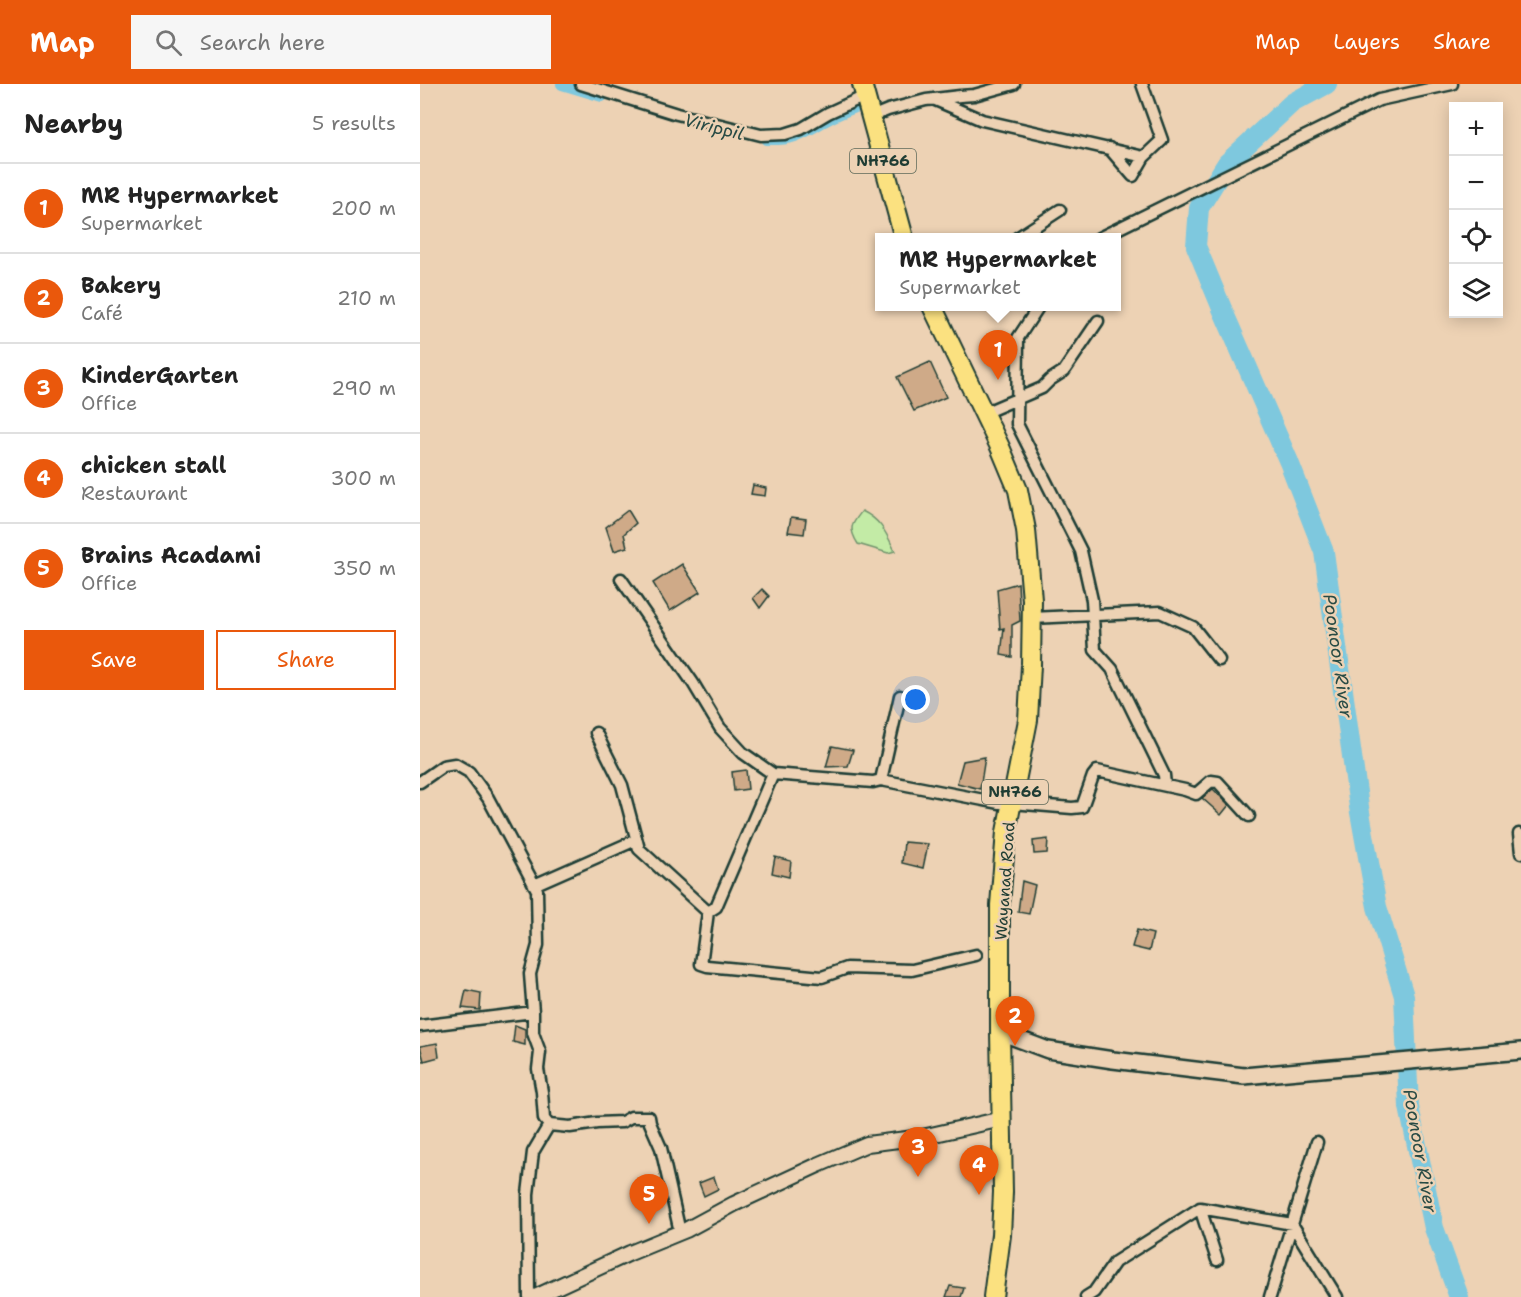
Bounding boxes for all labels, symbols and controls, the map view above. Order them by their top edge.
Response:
search box [131,15,551,69]
text: Map [30,23,95,61]
icon: search [152,26,185,59]
text: Search here [200,28,325,57]
text: Map [1255,28,1300,56]
text: Layers [1333,28,1400,56]
text: Share [1433,28,1491,56]
map controls [1449,102,1503,318]
button: + [1449,102,1503,156]
text: Nearby [24,106,123,141]
water label: Virippil [682,108,747,146]
text: 5 results [312,110,396,136]
road number: NH766 [850,149,916,173]
button: − [1449,156,1503,210]
text: MR Hypermarket [81,181,278,210]
text: 1 [39,195,48,221]
text: 200 m [331,195,396,221]
text: Supermarket [81,210,203,236]
button: locate [1449,210,1503,264]
popup [875,233,1121,311]
text: MR Hypermarket [899,245,1097,274]
button: layers [1449,264,1503,318]
text: Bakery [81,271,161,300]
text: Supermarket [899,274,1021,300]
text: 2 [37,285,51,311]
text: 210 m [337,285,396,311]
text: Café [81,300,123,326]
pin: 1 [978,330,1018,380]
text: KinderGarten [81,361,238,390]
text: 3 [37,375,51,401]
text: 290 m [331,375,396,401]
text: Office [81,390,137,416]
text: chicken stall [81,451,226,480]
text: 4 [37,465,51,491]
text: 300 m [330,465,396,491]
text: Restaurant [81,480,188,506]
text: Brains Acadami [81,541,261,570]
text: 5 [37,555,50,581]
text: 350 m [332,555,396,581]
text: Office [81,570,137,596]
water label: Poonoor River [1317,592,1359,720]
button: Save [24,630,204,690]
button: Share [216,630,396,690]
your location [901,685,930,714]
road number: NH766 [982,780,1048,804]
street label: Wayanad Road [990,821,1020,941]
pin: 2 [996,996,1034,1046]
water label: Poonoor River [1397,1087,1443,1215]
pin: 3 [898,1128,938,1177]
pin: 4 [960,1146,998,1195]
pin: 5 [630,1174,668,1224]

